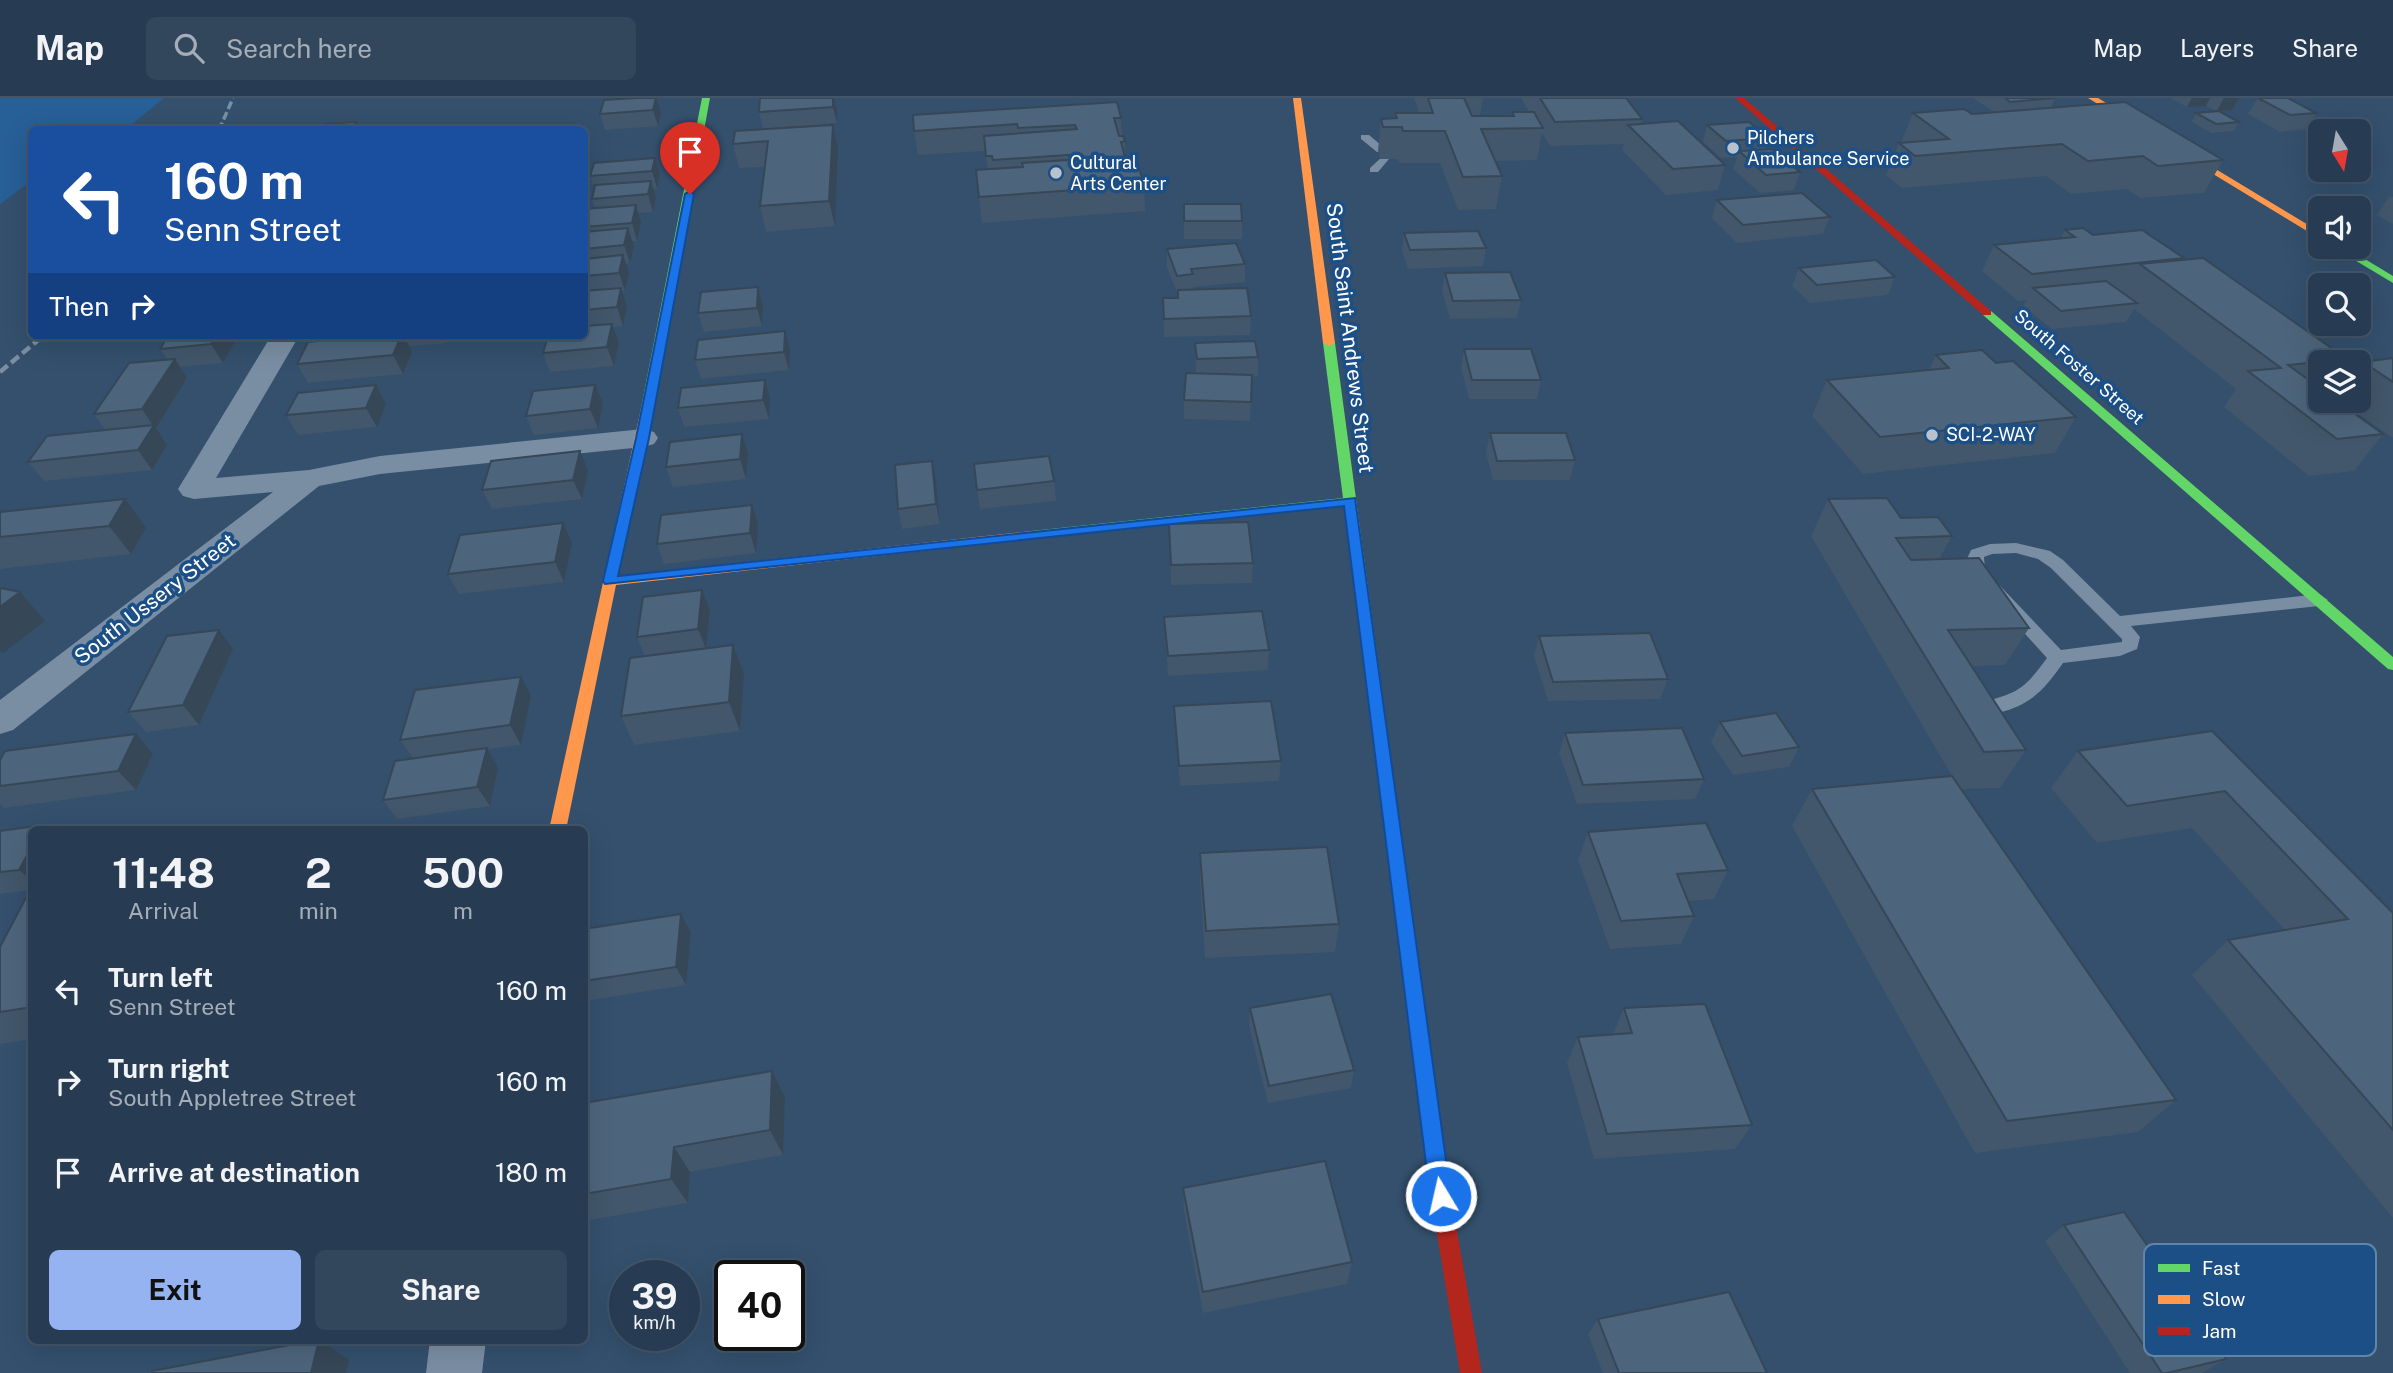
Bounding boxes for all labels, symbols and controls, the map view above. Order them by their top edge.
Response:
search box [146,17,636,80]
text: Map [35,29,104,67]
icon: search [170,29,208,67]
text: Search here [226,33,372,64]
text: Map [2093,34,2142,62]
text: Layers [2180,34,2254,62]
text: Share [2292,34,2358,62]
north arrow [2308,119,2371,182]
map controls [2308,119,2371,413]
pin [660,122,720,194]
place label: Pilchers Ambulance Service [1747,127,1910,169]
icon: arrive [671,133,709,171]
marker: Pilchers Ambulance Service [1725,140,1741,156]
text: 160 m [164,152,304,210]
place label: Cultural Arts Center [1070,152,1167,194]
icon: left [49,154,140,245]
marker: Cultural Arts Center [1048,165,1064,181]
button: sound [2308,196,2371,259]
street label: South Saint Andrews Street [1322,201,1379,474]
text: Senn Street [164,211,342,248]
button: search [2308,273,2371,336]
icon: right [123,287,161,325]
text: Then [49,291,109,322]
street label: South Foster Street [2010,305,2148,429]
button: layers [2308,350,2371,413]
place label: SCI-2-WAY [1946,424,2036,445]
marker: SCI-2-WAY [1924,427,1940,443]
street label: South Ussery Street [69,528,240,669]
text: 11:48 [112,848,215,897]
text: 2 [305,848,332,897]
text: 500 [422,848,504,897]
text: Arrival [128,897,199,924]
text: min [299,897,338,924]
text: m [453,897,473,924]
text: Turn left [108,962,213,993]
icon: left [49,972,87,1010]
text: 160 m [496,975,567,1006]
text: Senn Street [108,993,236,1020]
text: Turn right [108,1053,230,1084]
icon: right [49,1063,87,1101]
text: 160 m [496,1066,567,1097]
text: South Appletree Street [108,1084,357,1111]
icon: arrive [49,1154,87,1192]
text: Arrive at destination [108,1157,360,1188]
text: 180 m [495,1157,567,1188]
position arrow [1404,1159,1478,1233]
legend [2144,1244,2376,1356]
button: Exit [49,1250,301,1330]
button: Share [315,1250,567,1330]
text: Fast [2202,1257,2240,1279]
speed limit sign: 40 [714,1260,805,1351]
text: 39 [631,1276,678,1317]
text: Slow [2202,1288,2246,1310]
text: km/h [633,1312,676,1333]
text: Jam [2202,1320,2236,1342]

